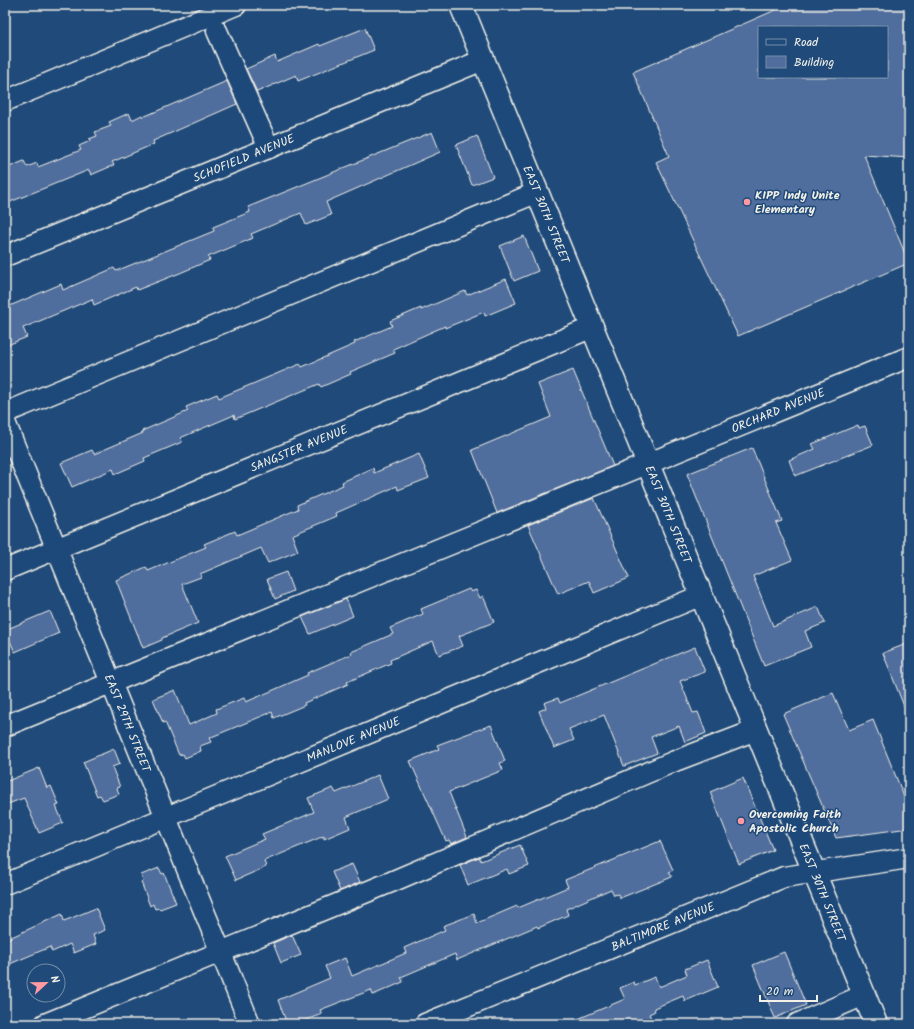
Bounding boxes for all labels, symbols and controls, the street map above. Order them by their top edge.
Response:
legend [758,26,888,78]
text: Road [794,33,819,52]
text: Building [794,53,834,72]
street label: SCHOFIELD AVENUE [190,128,298,187]
street label: EAST 30TH STREET [518,162,575,268]
place label: KIPP Indy Unite Elementary [755,186,840,219]
marker: KIPP Indy Unite Elementary [742,197,752,207]
street label: ORCHARD AVENUE [728,382,829,438]
street label: SANGSTER AVENUE [247,420,351,477]
street label: EAST 30TH STREET [640,462,698,568]
street label: EAST 29TH STREET [99,671,157,776]
street label: MANLOVE AVENUE [303,711,404,768]
place label: Overcoming Faith Apostolic Church [749,805,841,838]
marker: Overcoming Faith Apostolic Church [736,816,746,826]
street label: EAST 30TH STREET [794,840,851,946]
street label: BALTIMORE AVENUE [608,897,718,956]
north arrow [26,963,66,1003]
text: N [45,973,64,986]
scale bar [760,977,817,1003]
text: 20 m [766,982,794,1001]

